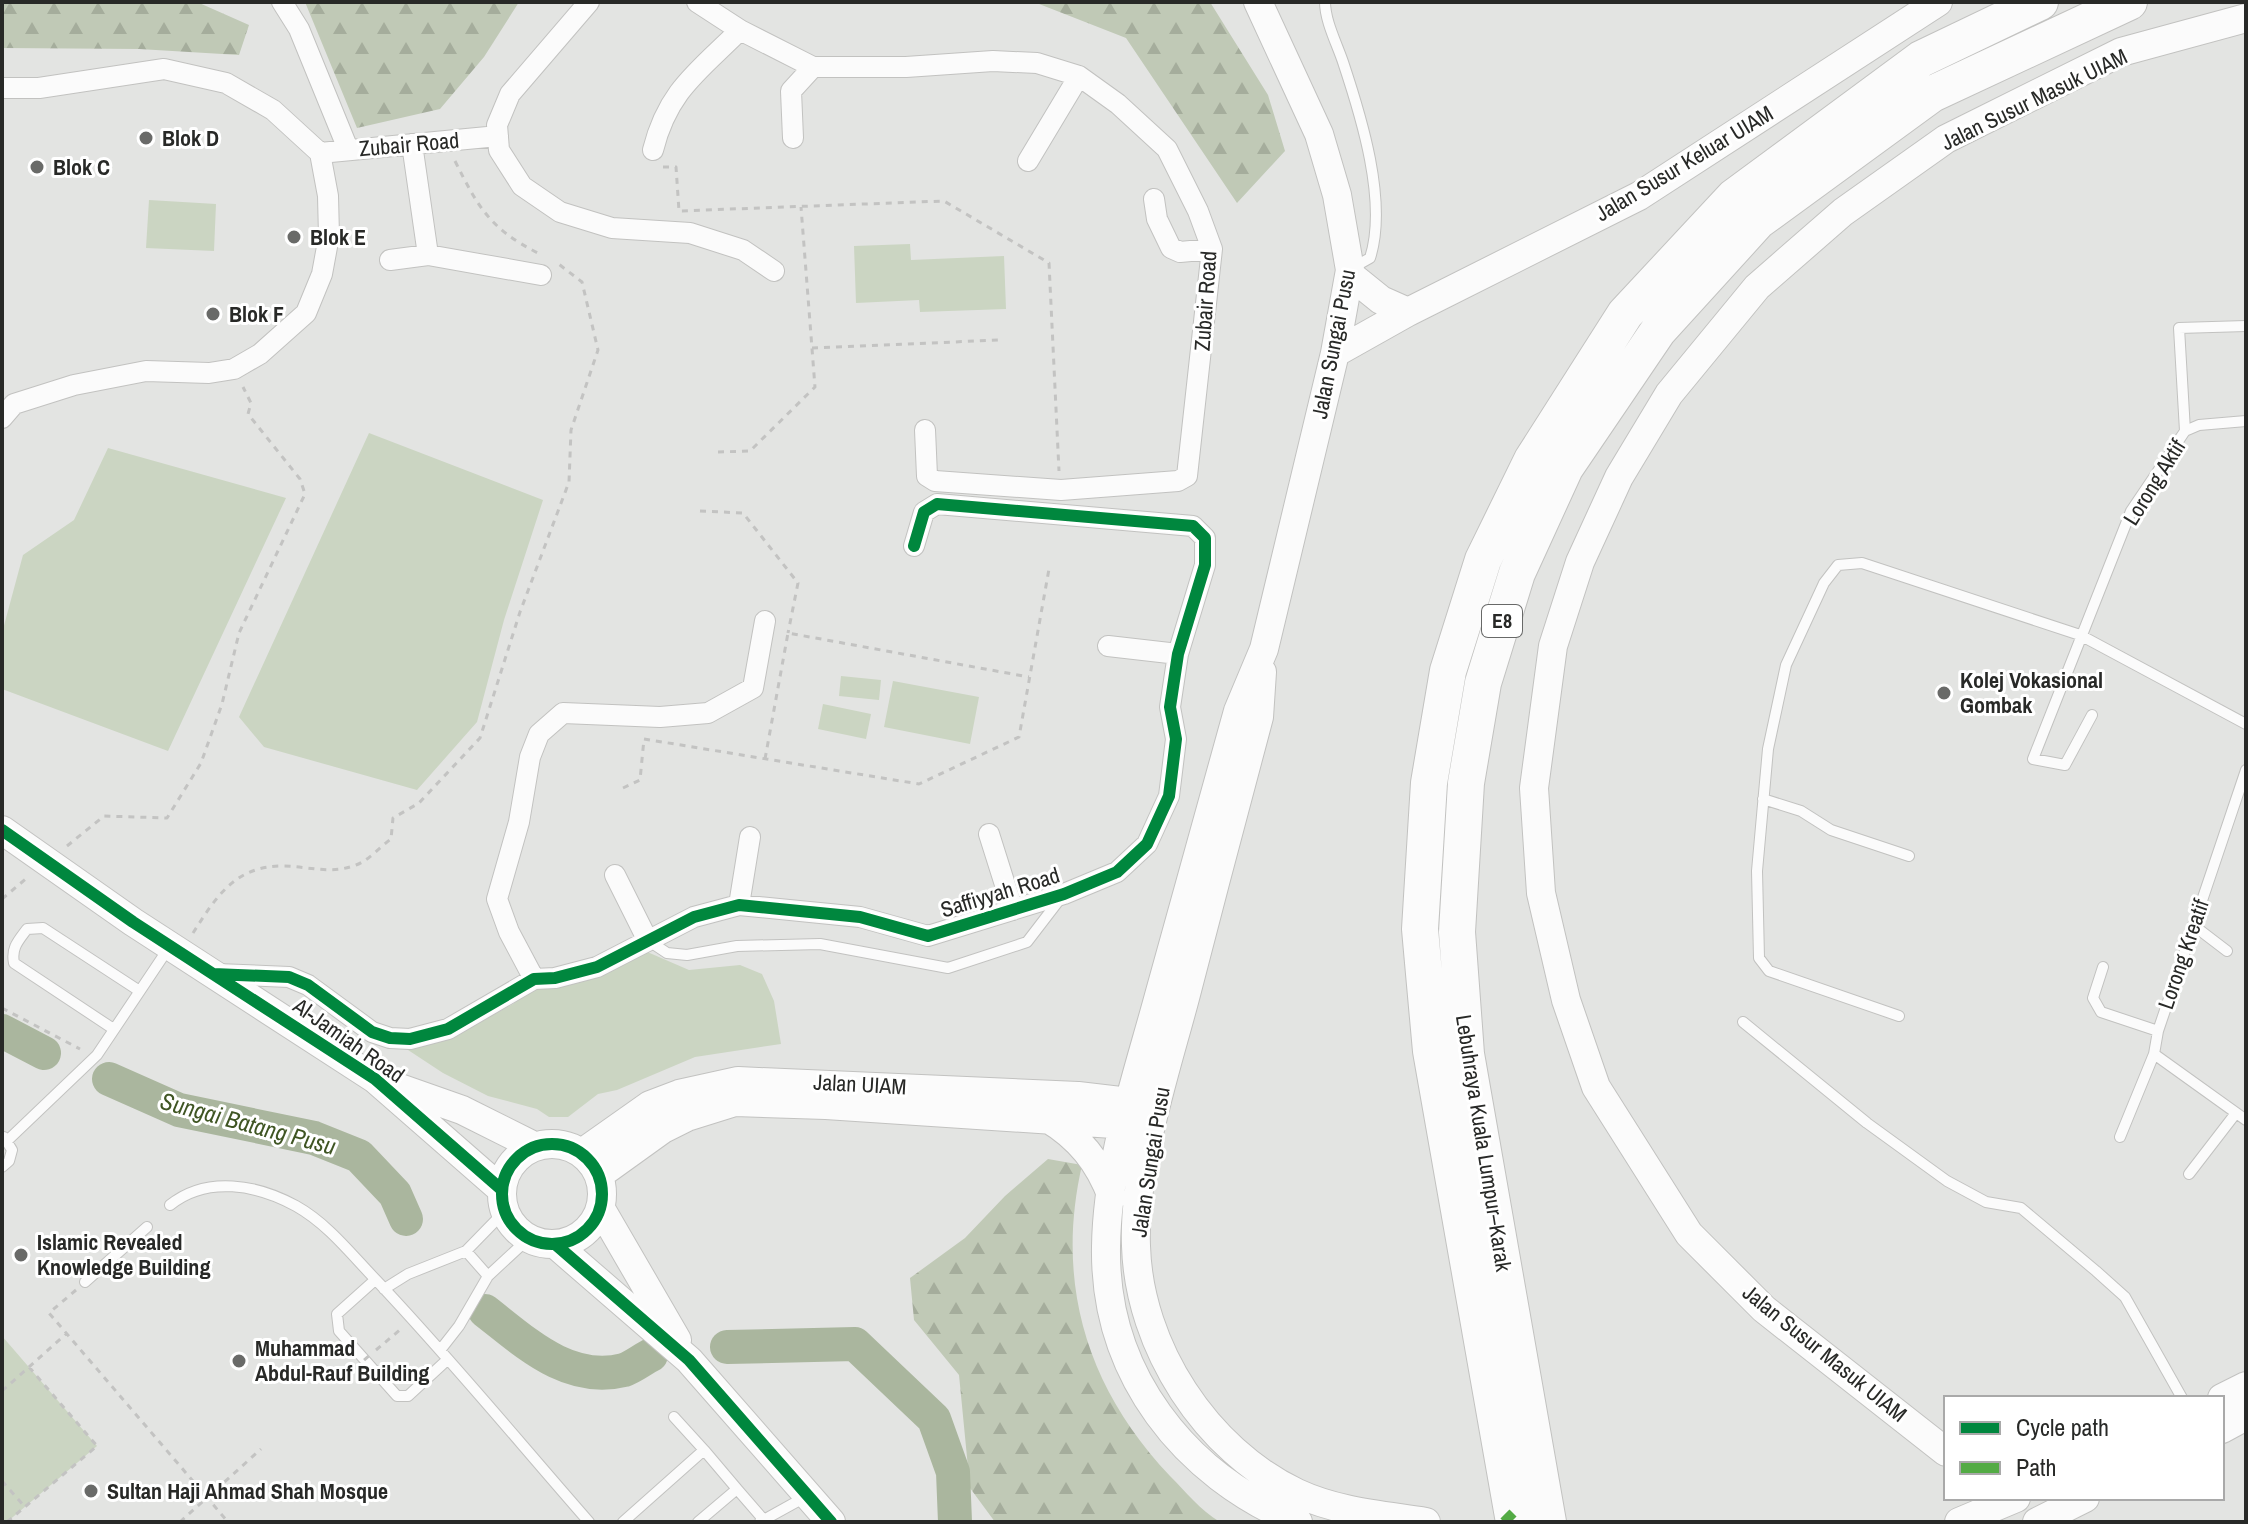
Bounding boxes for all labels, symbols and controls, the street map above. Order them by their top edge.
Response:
street label: Jalan Susur Masuk UIAM [1936,41,2132,157]
street label: Jalan Susur Keluar UIAM [1589,98,1779,228]
place label: Blok D [162,123,219,153]
street label: Zubair Road [358,125,460,163]
marker: Blok D [137,129,155,147]
place label: Blok C [53,152,110,182]
marker: Blok C [28,158,46,176]
place label: Blok E [310,222,366,252]
marker: Blok E [285,228,303,246]
street label: Zubair Road [1187,250,1223,352]
street label: Jalan Sungai Pusu [1304,267,1362,421]
place label: Blok F [229,299,284,329]
marker: Blok F [204,305,222,323]
street label: Lorong Aktif [2116,432,2193,531]
road number: E8 [1482,605,1522,637]
place label: Kolej Vokasional Gombak [1960,665,2103,720]
marker: Kolej Vokasional Gombak [1935,684,1953,702]
street label: Saffiyyah Road [937,860,1063,924]
street label: Lorong Kreatif [2150,894,2216,1013]
street label: Al-Jamiah Road [287,990,411,1089]
street label: Lebuhraya Kuala Lumpur–Karak [1449,1012,1519,1275]
street label: Jalan UIAM [813,1067,907,1101]
water label: Sungai Batang Pusu [157,1084,340,1162]
street label: Jalan Sungai Pusu [1123,1085,1177,1239]
place label: Islamic Revealed Knowledge Building [37,1227,210,1282]
marker: Islamic Revealed Knowledge Building [12,1246,30,1264]
street label: Jalan Susur Masuk UIAM [1736,1277,1914,1429]
place label: Muhammad Abdul-Rauf Building [255,1333,429,1388]
marker: Muhammad Abdul-Rauf Building [230,1352,248,1370]
legend [1944,1396,2224,1500]
text: Cycle path [2016,1411,2109,1443]
text: Path [2016,1451,2057,1483]
place label: Sultan Haji Ahmad Shah Mosque [107,1476,388,1506]
marker: Sultan Haji Ahmad Shah Mosque [82,1482,100,1500]

